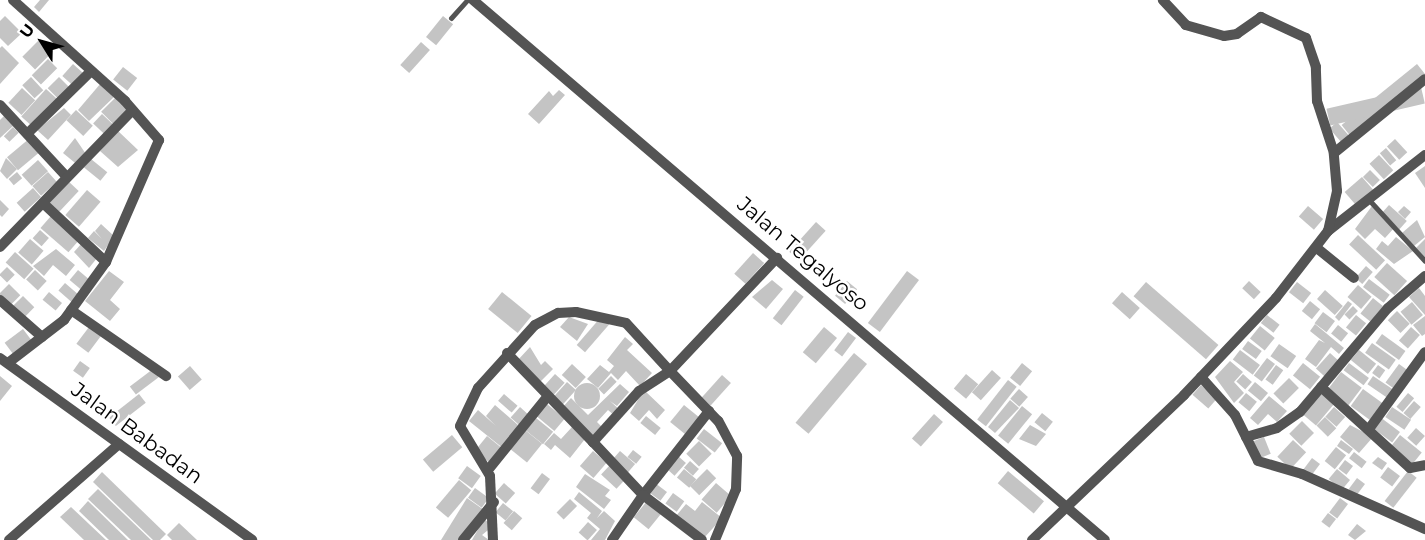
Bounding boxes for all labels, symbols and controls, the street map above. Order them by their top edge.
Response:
north arrow [12,12,72,72]
text: U [16,20,39,42]
street label: Jalan Tegalyoso [732,192,874,316]
street label: Jalan Babadan [66,377,208,489]

